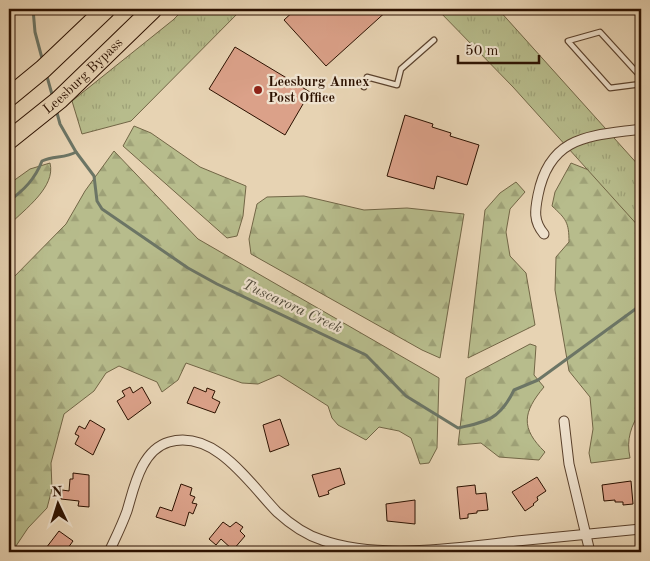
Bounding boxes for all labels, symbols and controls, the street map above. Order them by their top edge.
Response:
scale bar [458,32,539,64]
street label: Leesburg Bypass [41,35,126,117]
text: 50 m [465,44,499,59]
place label: Leesburg Annex Post Office [268,75,369,105]
marker: Leesburg Annex Post Office [252,84,264,96]
water label: Tuscarora Creek [240,277,344,337]
north arrow [32,478,82,528]
text: N [51,485,63,499]

